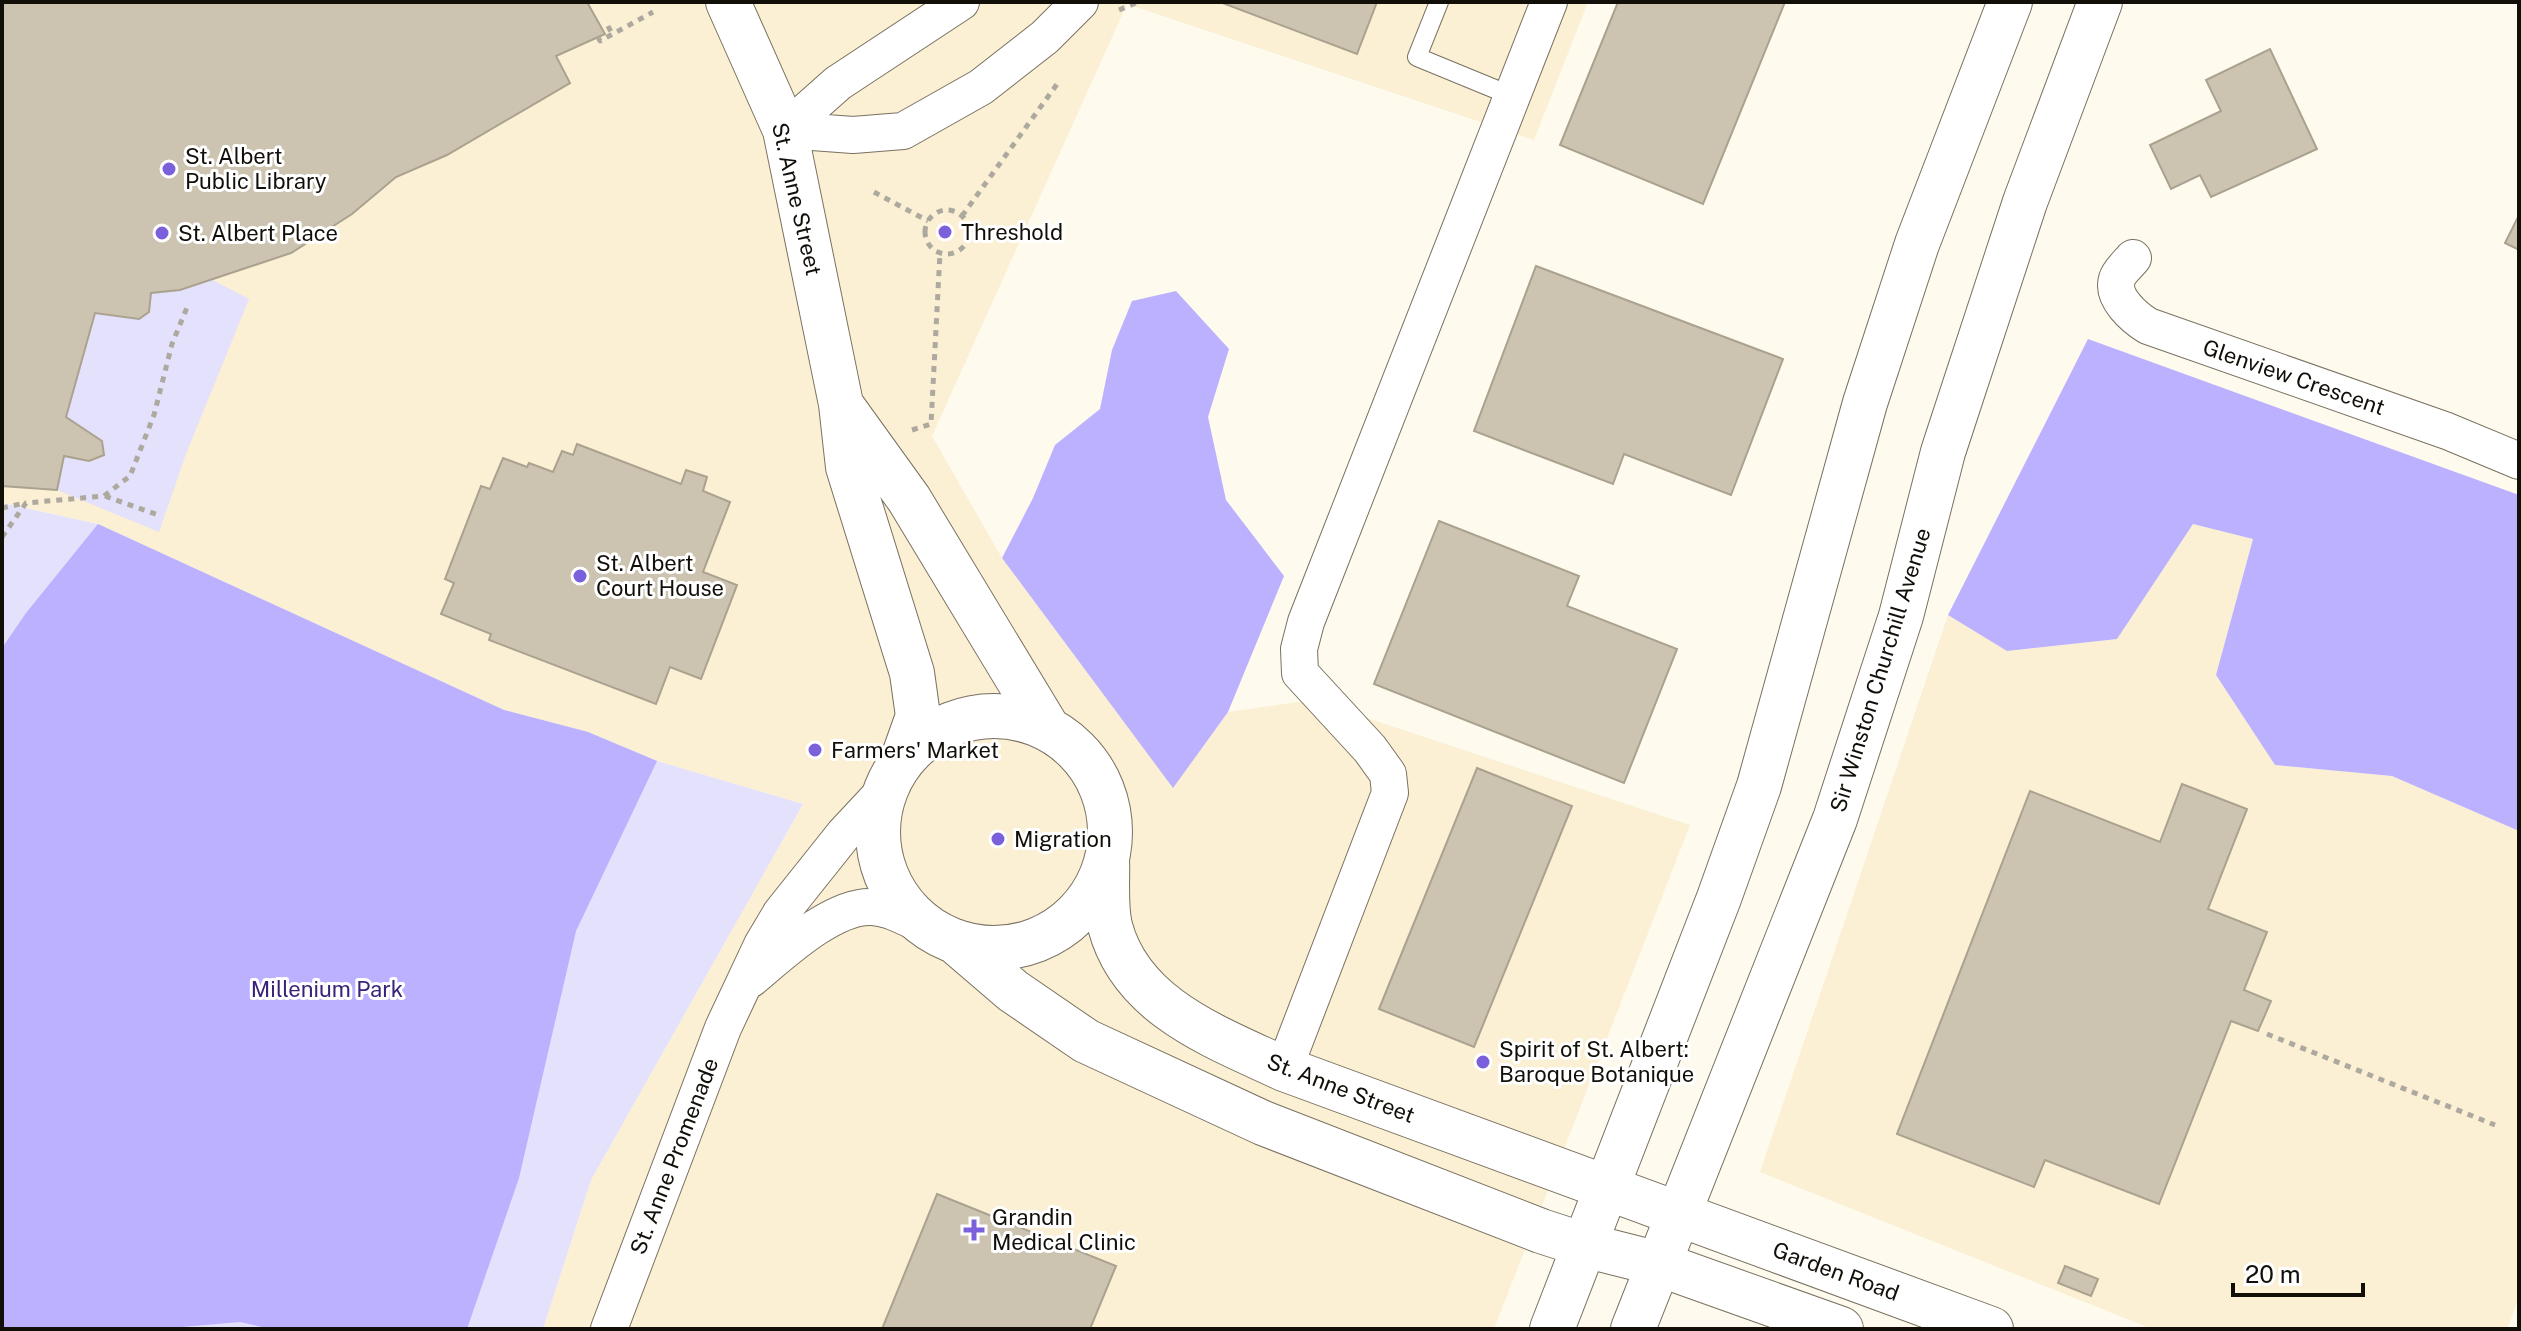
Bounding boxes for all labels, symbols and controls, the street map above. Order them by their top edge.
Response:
street label: St. Anne Street [767,120,827,278]
place label: St. Albert Public Library [185,143,327,194]
marker: St. Albert Public Library [160,160,178,178]
place label: Threshold [961,219,1063,245]
place label: St. Albert Place [178,220,338,246]
marker: Threshold [936,223,954,241]
marker: St. Albert Place [153,224,171,242]
street label: Glenview Crescent [2200,334,2388,420]
street label: Sir Winston Churchill Avenue [1824,525,1936,815]
place label: St. Albert Court House [596,550,724,601]
marker: St. Albert Court House [571,567,589,585]
place label: Farmers' Market [831,737,999,763]
marker: Farmers' Market [806,741,824,759]
place label: Migration [1014,826,1112,852]
marker: Migration [989,830,1007,848]
park label: Millenium Park [251,976,403,1002]
place label: Spirit of St. Albert: Baroque Botanique [1499,1036,1694,1087]
street label: St. Anne Street [1264,1048,1418,1128]
marker: Spirit of St. Albert: Baroque Botanique [1474,1053,1492,1071]
street label: St. Anne Promenade [625,1054,723,1258]
place label: Grandin Medical Clinic [992,1204,1136,1255]
marker: Grandin Medical Clinic [963,1219,985,1241]
street label: Garden Road [1769,1236,1903,1306]
scale bar [2233,1247,2363,1297]
text: 20 m [2245,1260,2301,1288]

